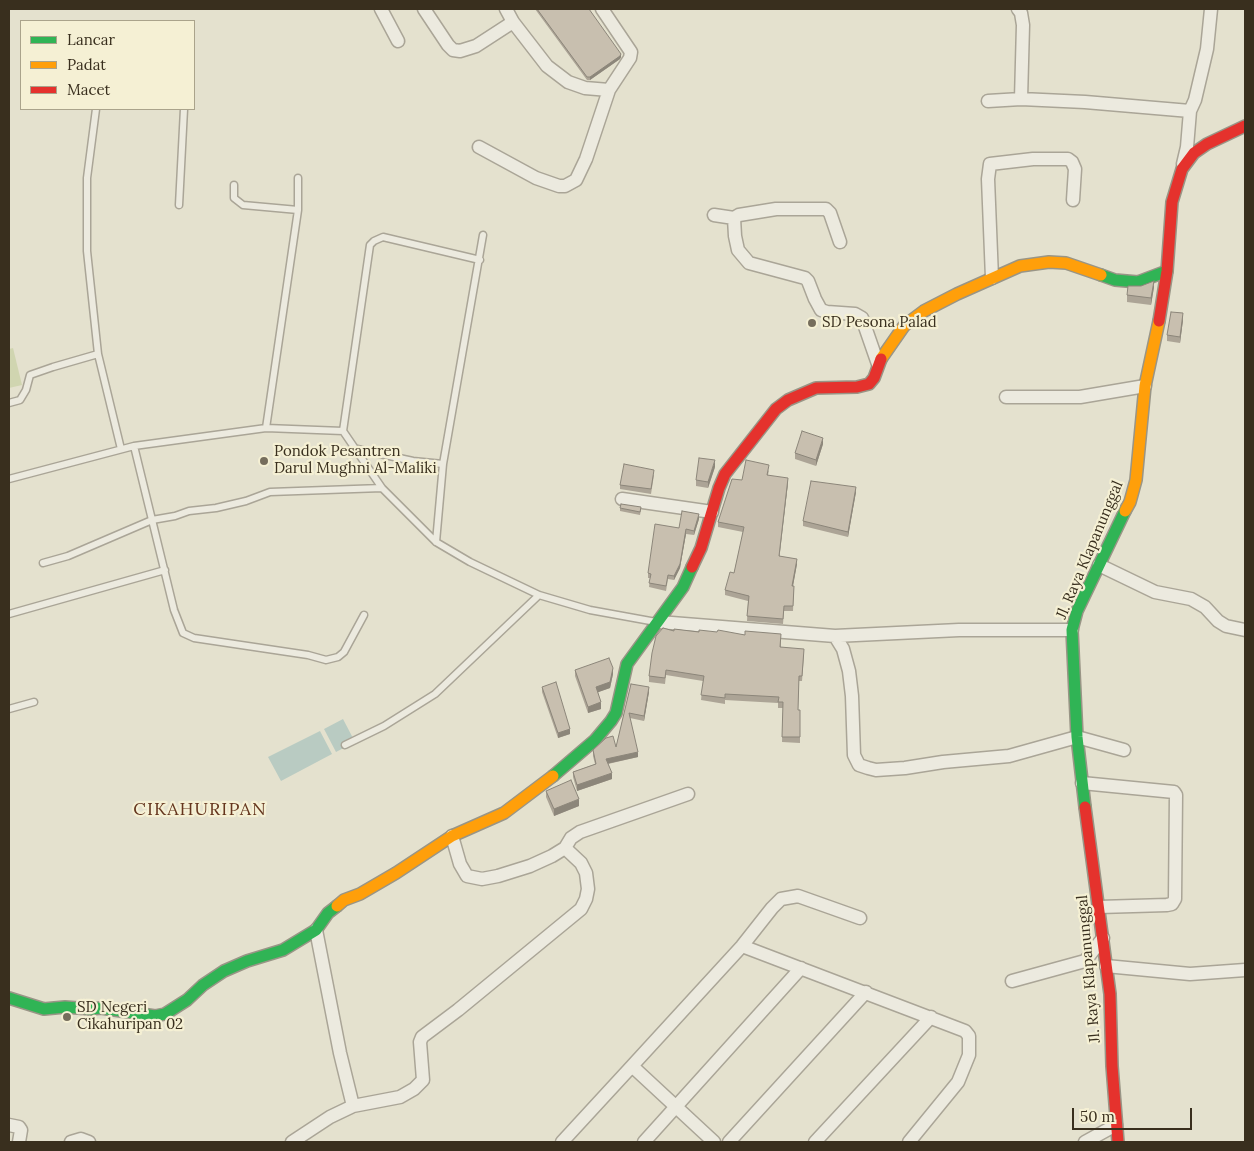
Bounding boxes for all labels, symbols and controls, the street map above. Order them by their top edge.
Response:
legend [20,20,195,110]
text: Lancar [67,30,115,49]
text: Padat [67,55,106,74]
text: Macet [67,80,110,99]
place label: SD Pesona Palad [822,314,937,332]
marker: SD Pesona Palad [806,317,818,329]
place label: Pondok Pesantren Darul Mughni Al-Maliki [274,443,437,478]
marker: Pondok Pesantren Darul Mughni Al-Maliki [258,455,270,467]
street label: Jl. Raya Klapanunggal [1053,478,1127,622]
district label: CIKAHURIPAN [132,799,268,821]
street label: Jl. Raya Klapanunggal [1074,894,1104,1044]
place label: SD Negeri Cikahuripan 02 [77,999,183,1034]
marker: SD Negeri Cikahuripan 02 [61,1011,73,1023]
scale bar [1074,1098,1194,1130]
text: 50 m [1080,1107,1115,1126]

